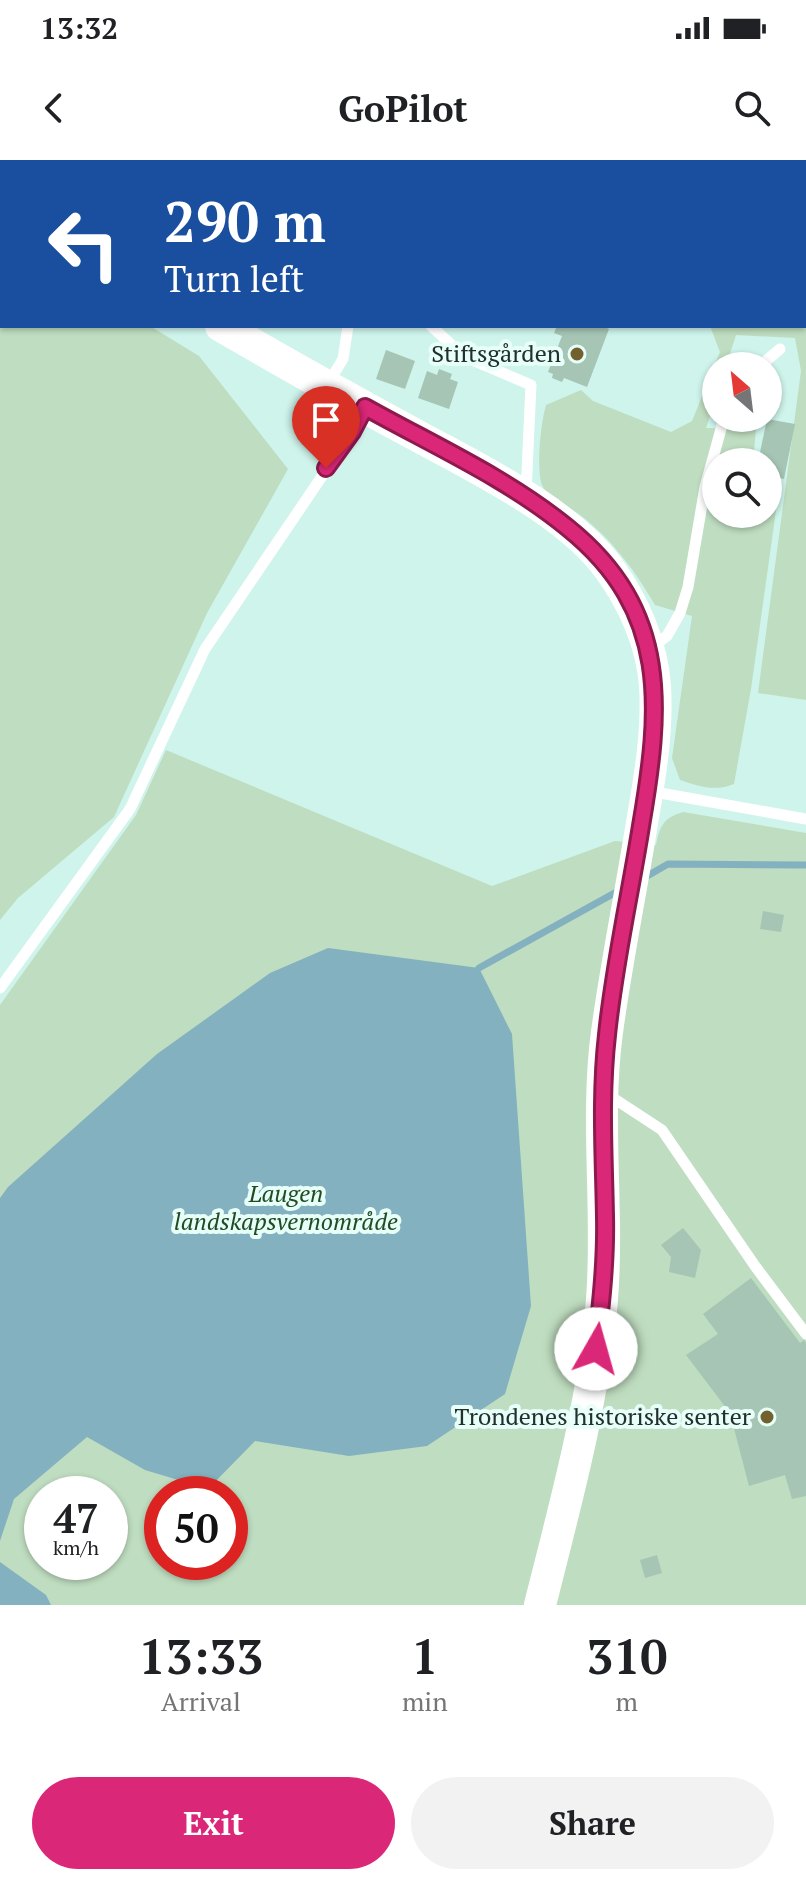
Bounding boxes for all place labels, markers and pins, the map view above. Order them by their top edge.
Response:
place label: Stiftsgården [431,337,561,369]
marker: Stiftsgården [568,345,586,363]
pin [292,386,360,468]
place label: Trondenes historiske senter [455,1400,752,1432]
marker: Trondenes historiske senter [758,1408,776,1426]

